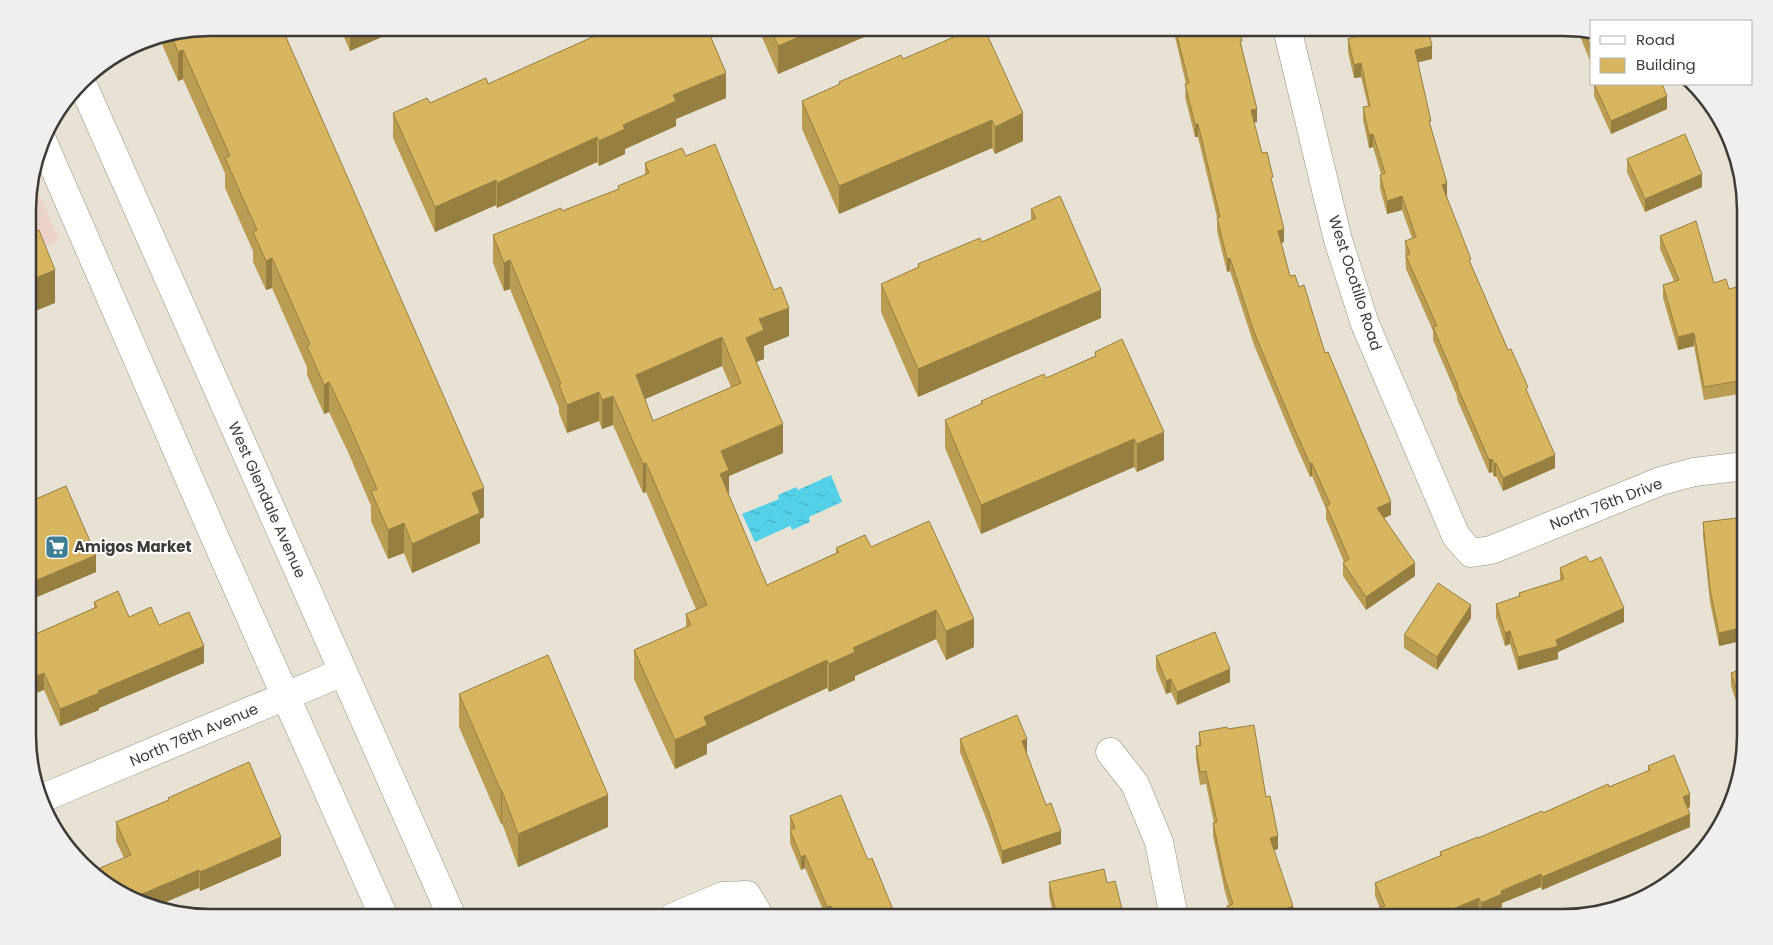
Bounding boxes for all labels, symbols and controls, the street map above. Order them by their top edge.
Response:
legend [1590,20,1753,85]
text: Road [1636,29,1675,50]
text: Building [1636,54,1696,75]
street label: West Ocotillo Road [1324,213,1387,353]
street label: West Glendale Avenue [223,418,311,581]
street label: North 76th Drive [1546,472,1665,535]
supermarket icon: Amigos Market [44,534,70,560]
place label: Amigos Market [74,536,192,557]
street label: North 76th Avenue [126,698,261,771]

